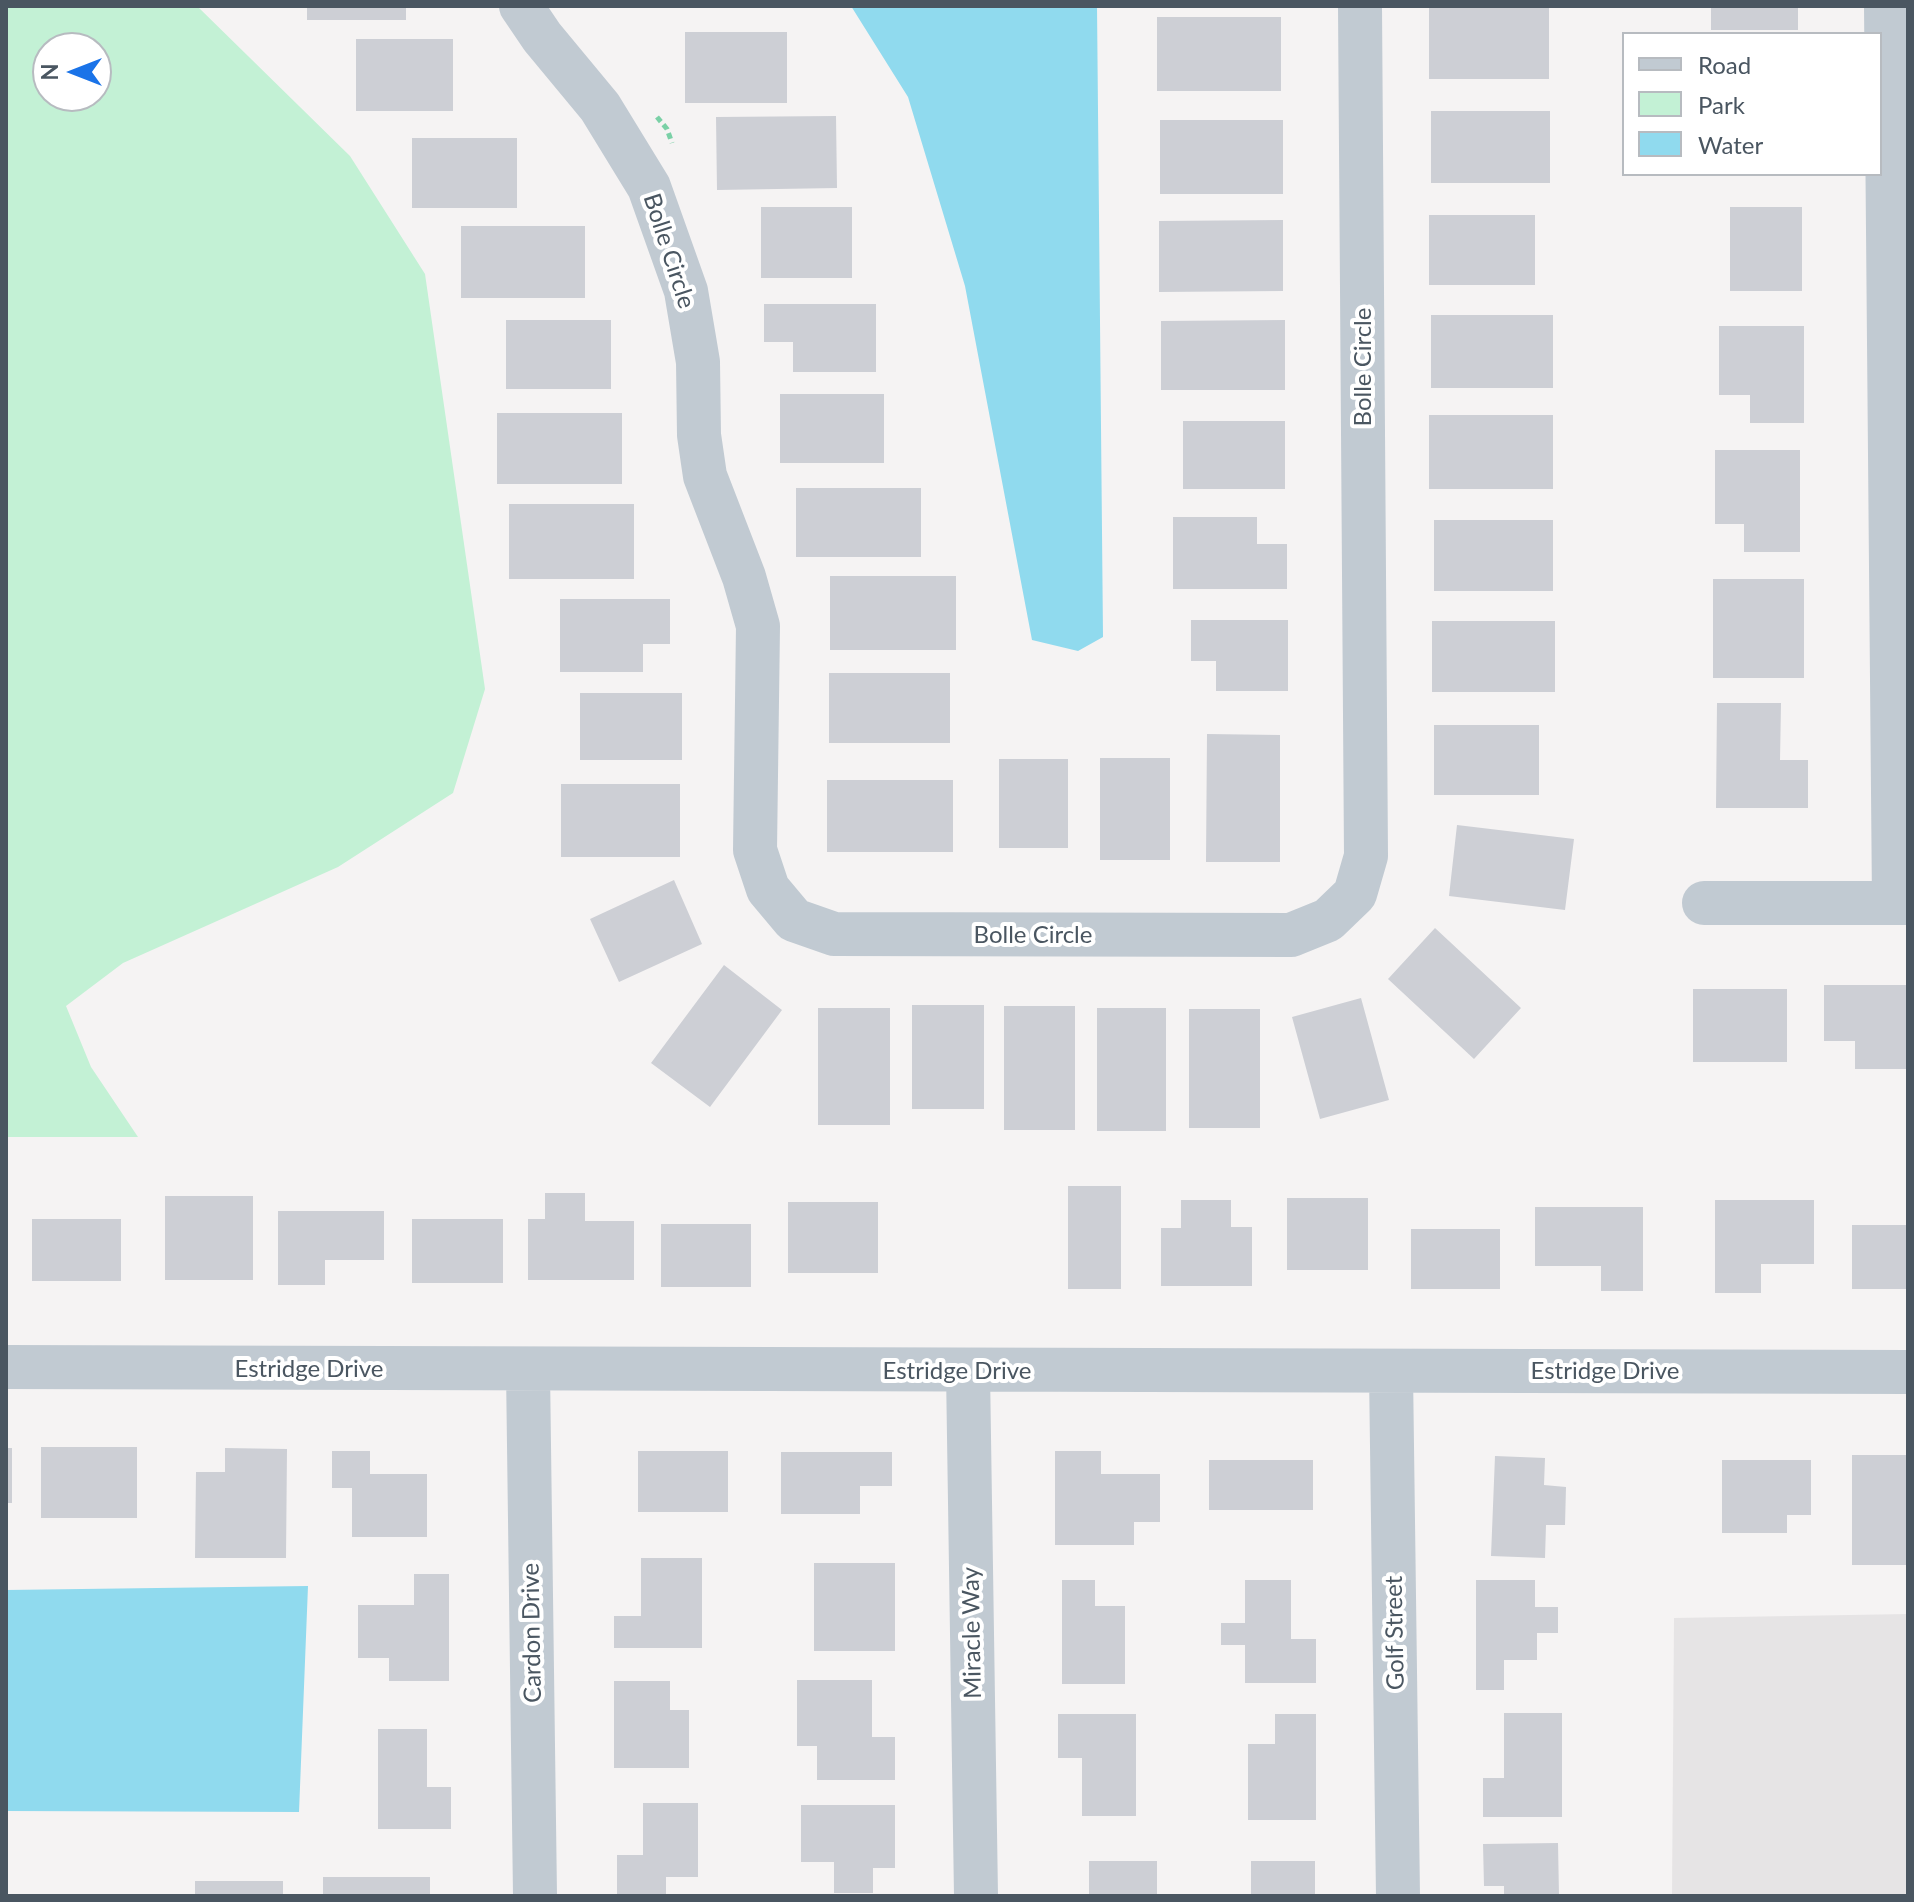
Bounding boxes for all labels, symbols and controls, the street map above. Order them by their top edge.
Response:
north arrow [32,32,112,112]
legend [1622,32,1882,176]
text: Road [1698,50,1751,79]
text: N [36,64,63,80]
text: Park [1698,90,1745,119]
text: Water [1698,130,1763,159]
street label: Bolle Circle [637,190,701,312]
street label: Bolle Circle [1349,308,1377,426]
street label: Bolle Circle [974,921,1092,949]
street label: Estridge Drive [235,1355,383,1383]
street label: Estridge Drive [883,1357,1031,1385]
street label: Estridge Drive [1531,1357,1679,1385]
street label: Cardon Drive [516,1563,548,1703]
street label: Miracle Way [956,1567,988,1699]
street label: Golf Street [1380,1576,1410,1690]

